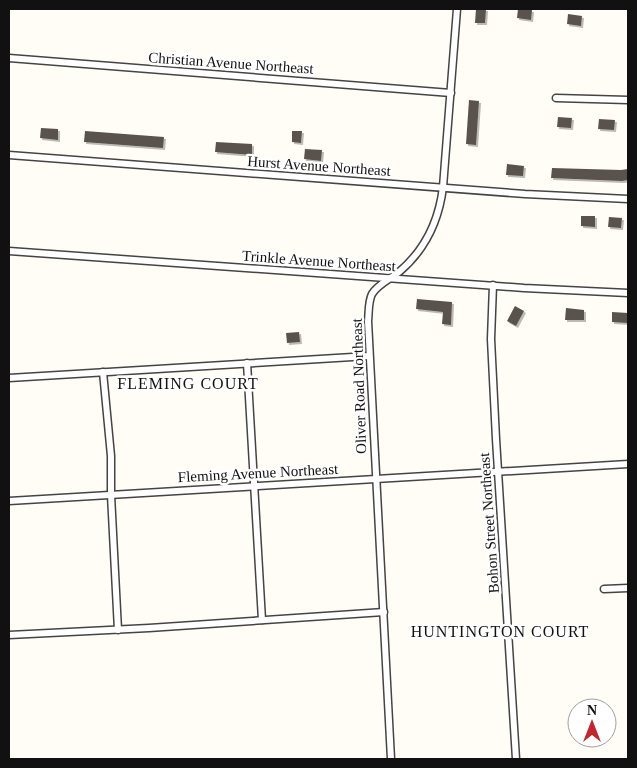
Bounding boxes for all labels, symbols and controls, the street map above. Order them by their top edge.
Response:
street label: Christian Avenue Northeast [148,49,315,77]
street label: Hurst Avenue Northeast [247,153,392,179]
street label: Trinkle Avenue Northeast [242,248,397,274]
street label: Oliver Road Northeast [349,317,369,454]
district label: FLEMING COURT [117,375,259,392]
street label: Bohon Street Northeast [476,451,502,594]
street label: Fleming Avenue Northeast [177,461,339,485]
district label: HUNTINGTON COURT [411,623,589,640]
north arrow [567,698,617,748]
text: N [587,703,597,718]

